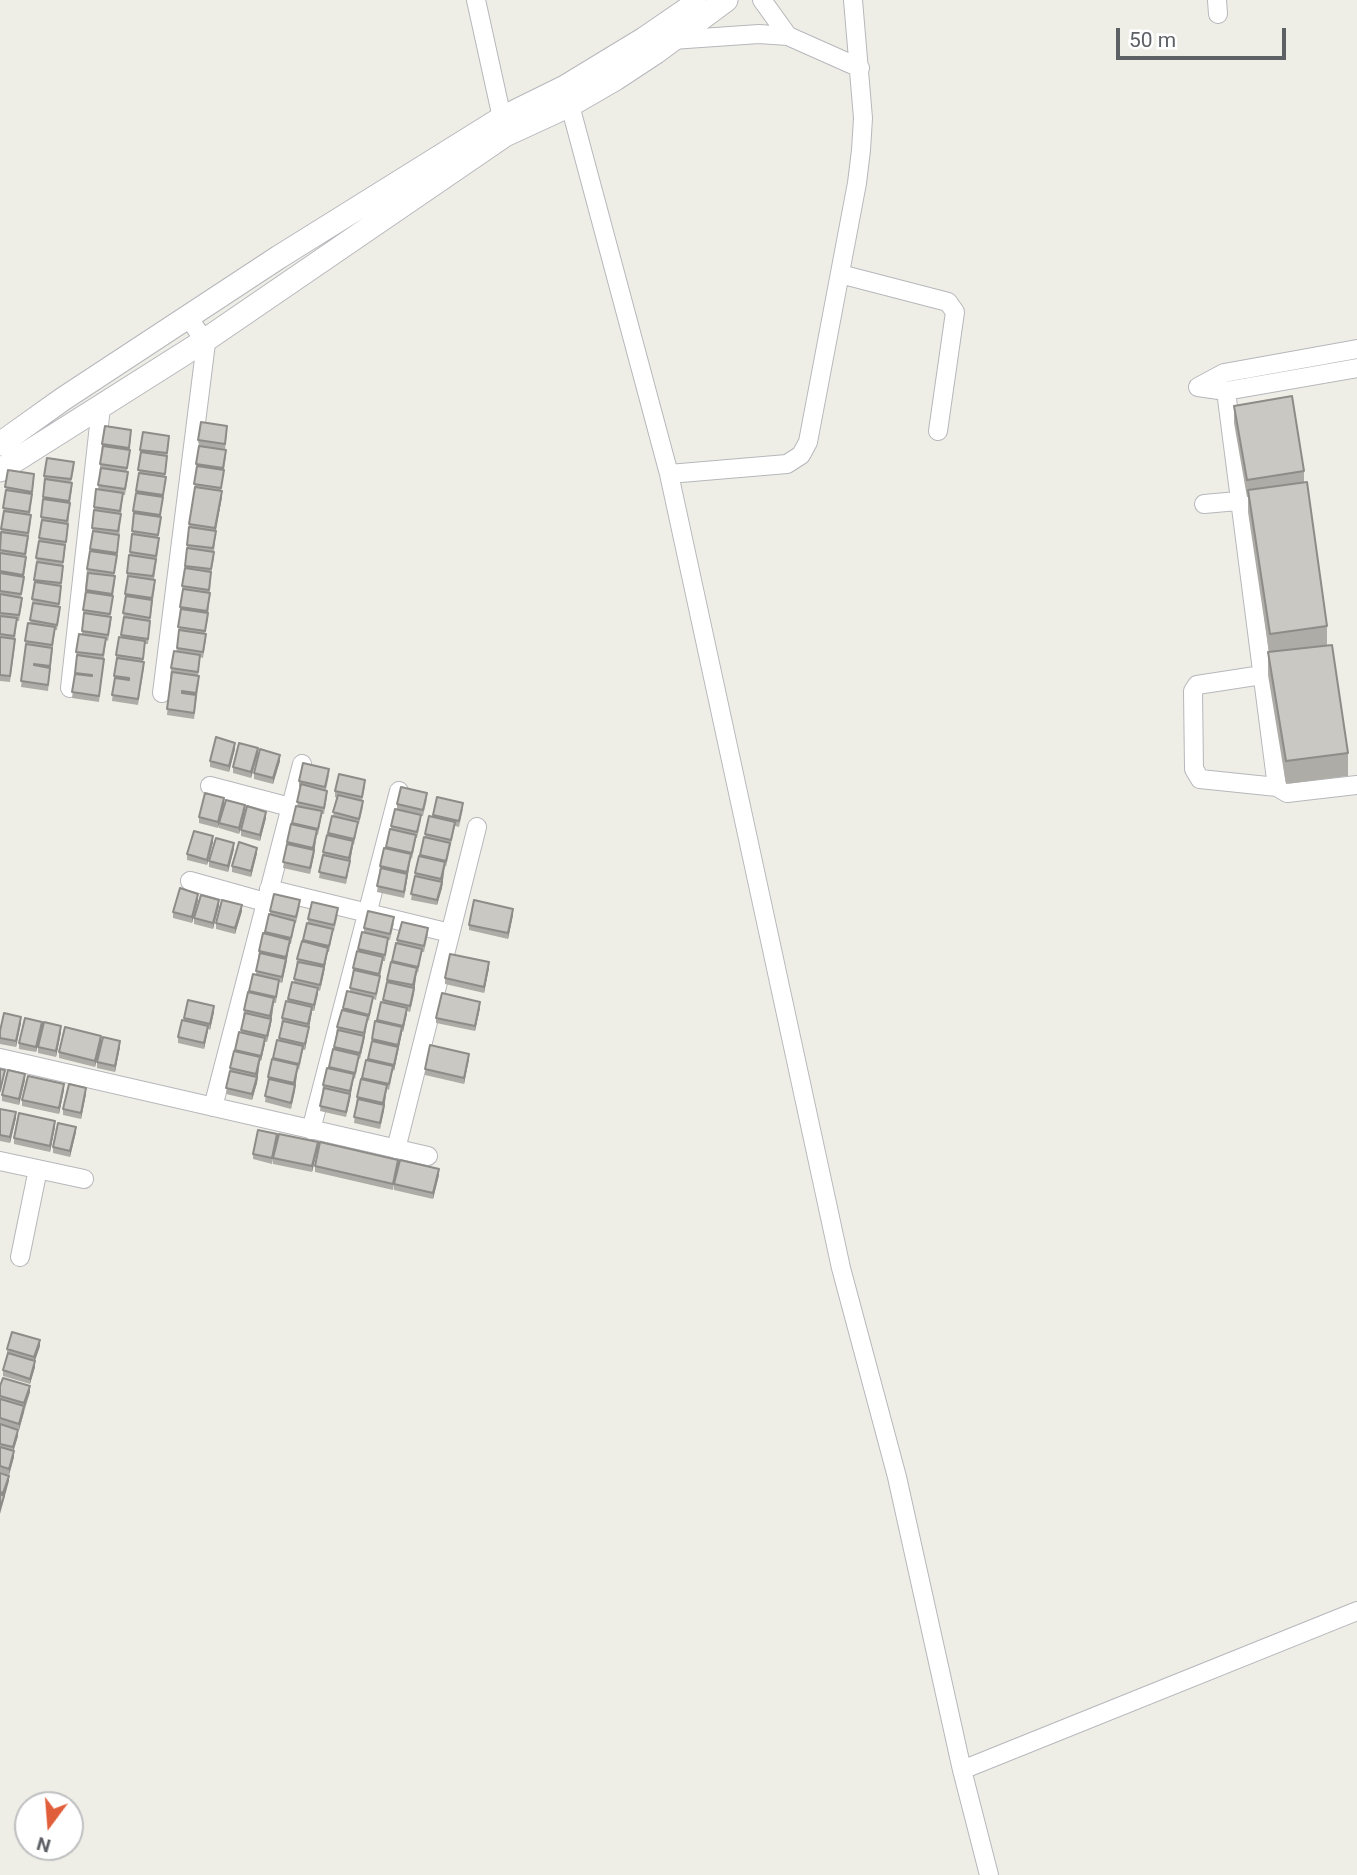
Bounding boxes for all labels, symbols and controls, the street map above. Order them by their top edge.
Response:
scale bar [1119,14,1289,58]
text: 50 m [1129,28,1176,52]
north arrow [14,1791,84,1861]
text: N [34,1832,53,1858]

